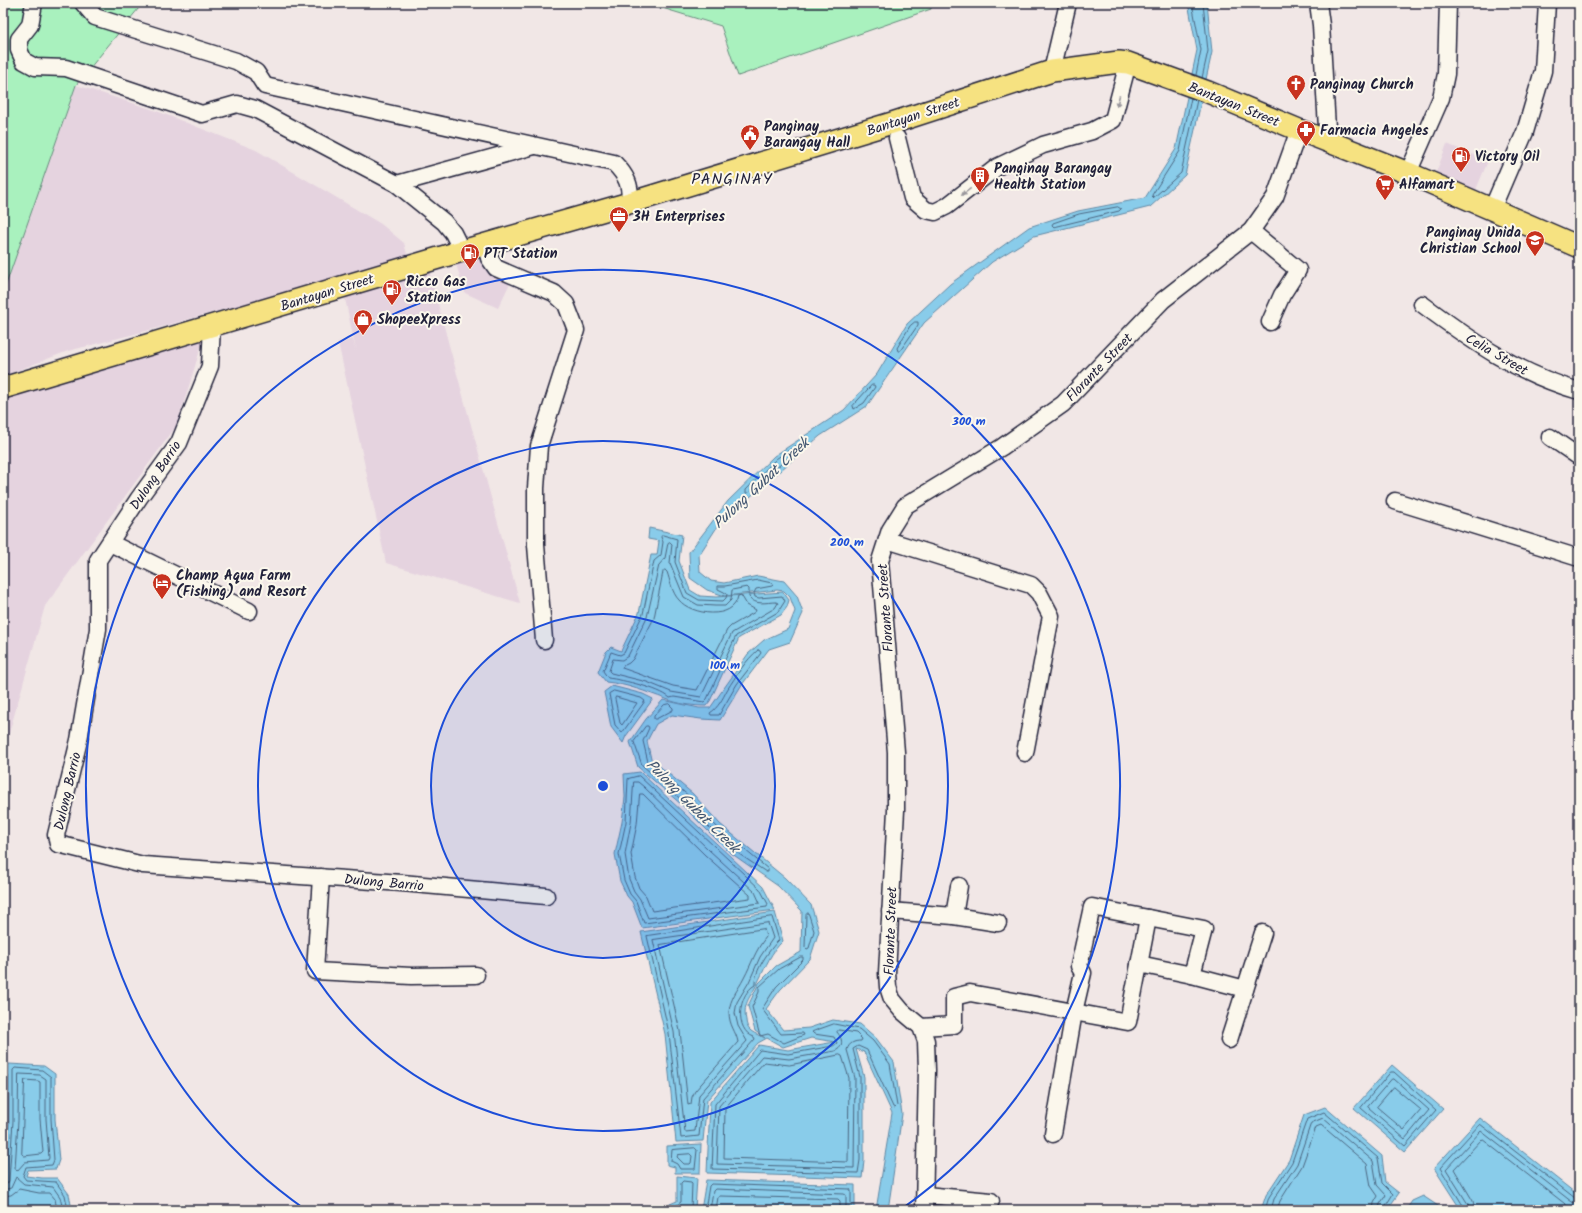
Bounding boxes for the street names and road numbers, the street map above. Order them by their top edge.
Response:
street label: Bantayan Street [1185,77,1283,133]
street label: Bantayan Street [864,91,963,142]
street label: Bantayan Street [278,268,377,318]
street label: Florante Street [1061,328,1139,407]
street label: Celia Street [1461,328,1532,382]
street label: Dulong Barrio [124,436,187,515]
street label: Florante Street [872,562,900,653]
street label: Dulong Barrio [48,750,88,833]
street label: Dulong Barrio [343,869,425,897]
street label: Florante Street [878,886,904,976]

